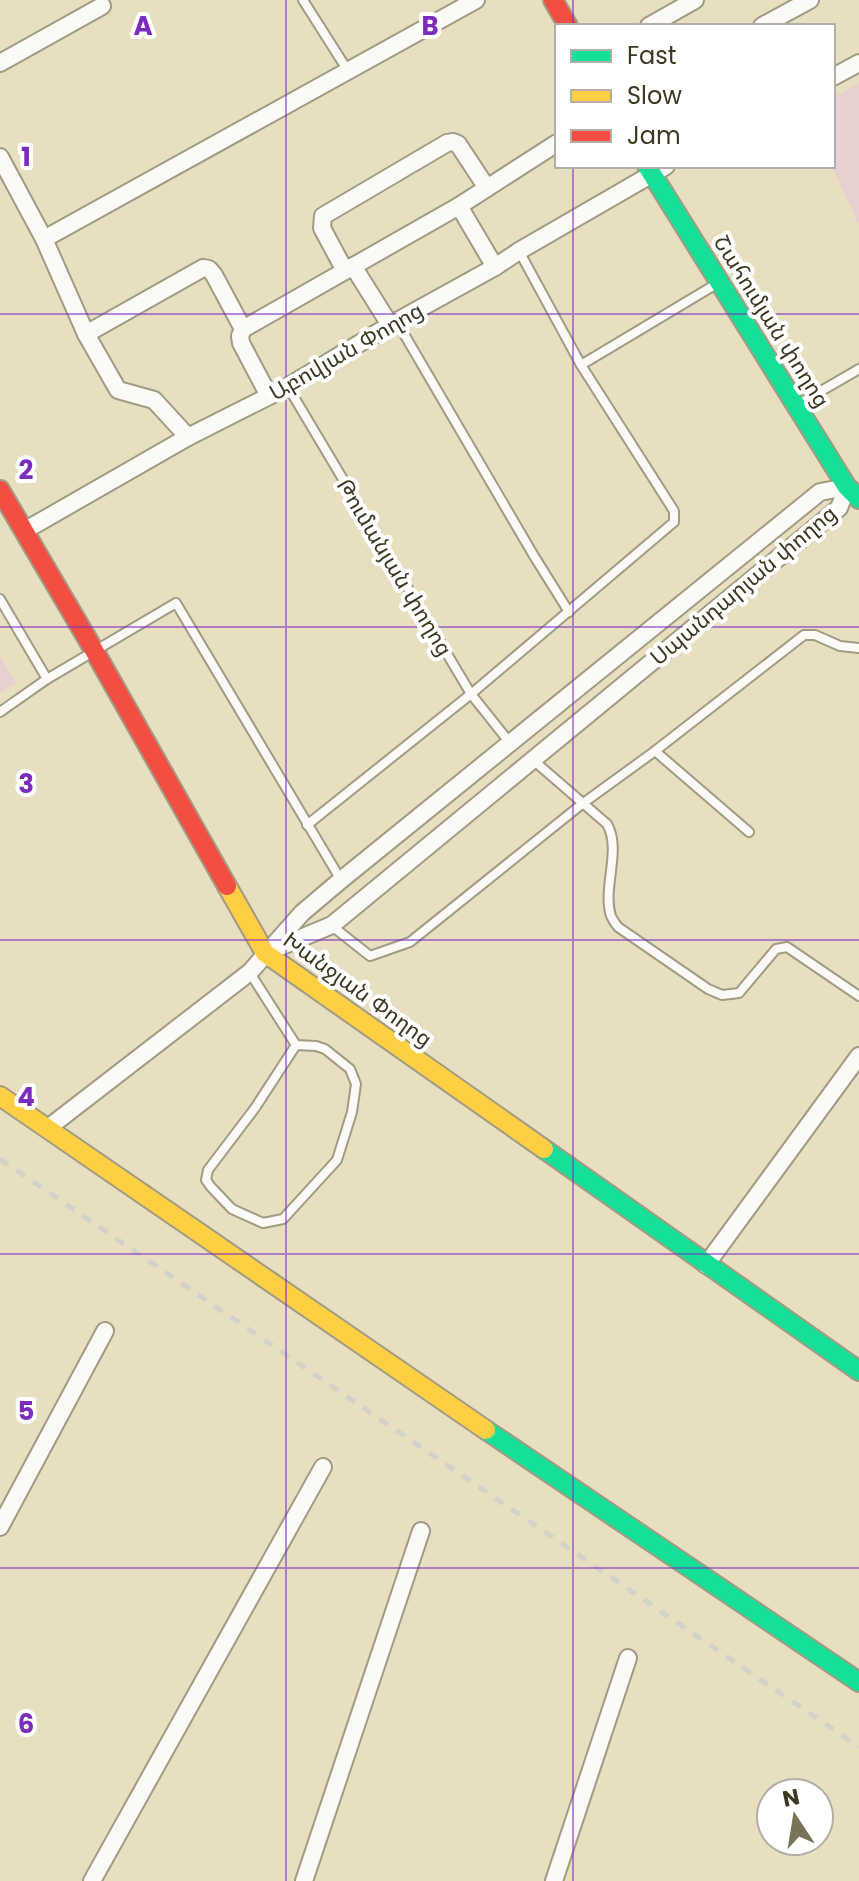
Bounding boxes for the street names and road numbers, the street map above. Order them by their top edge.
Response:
street label: Շահումյան փողոց [706,229,837,413]
street label: Աբովյան Փողոց [264,295,429,408]
street label: Թումանյան փողոց [329,473,460,662]
street label: Սպանդարյան փողոց [643,498,843,673]
street label: Խանջյան Փողոց [277,925,439,1054]

